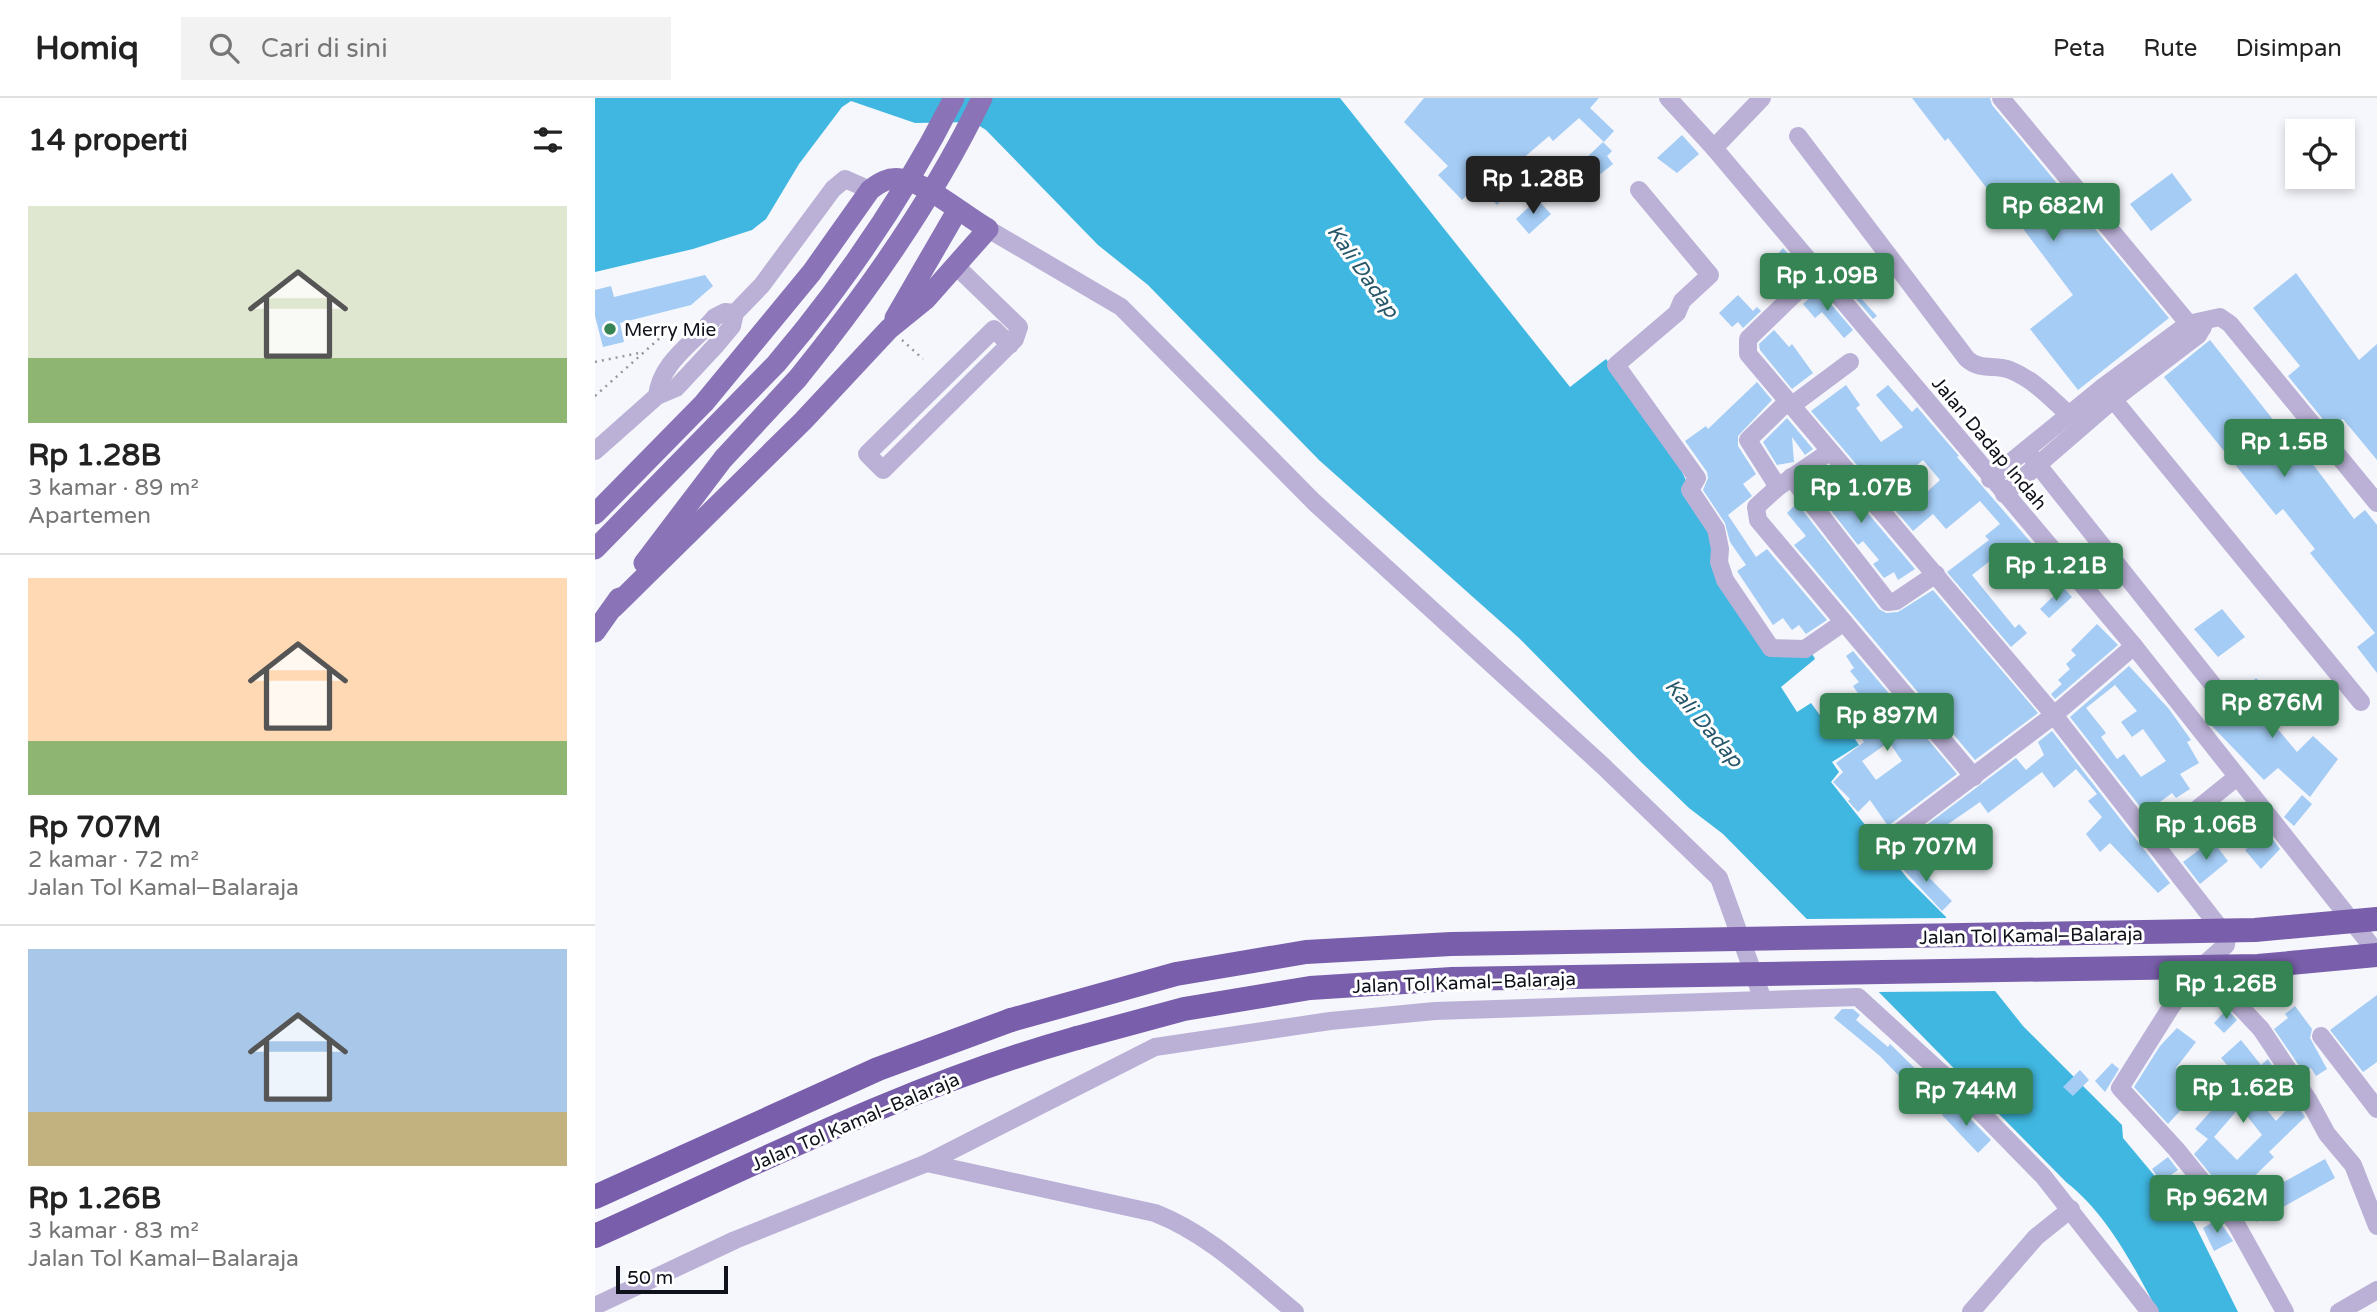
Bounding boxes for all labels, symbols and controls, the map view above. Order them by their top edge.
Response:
search box [181,17,671,80]
text: Homiq [35,29,139,68]
icon: search [205,29,243,67]
text: Cari di sini [261,33,388,64]
text: Peta [2053,34,2105,63]
text: Rute [2143,34,2197,63]
text: Disimpan [2235,34,2342,63]
map controls [2285,119,2355,189]
button: locate [2285,119,2355,189]
icon: filters [529,121,567,159]
text: 14 properti [28,122,188,159]
pin: Rp 1.28B [1461,156,1605,216]
text: Rp 1.28B [1482,165,1584,193]
pin: Rp 682M [1988,184,2118,243]
text: Rp 682M [2002,192,2104,220]
water label: Kali Dadap [1322,220,1405,324]
icon: home [235,251,361,377]
pin: Rp 1.09B [1755,254,1899,313]
text: Rp 1.09B [1776,262,1878,290]
place label: Merry Mie [624,319,716,341]
marker: Merry Mie [602,321,618,337]
street label: Jalan Dadap Indah [1927,373,2051,515]
pin: Rp 1.5B [2219,420,2349,479]
text: Rp 1.5B [2240,428,2328,456]
text: Rp 1.28B [28,437,161,474]
pin: Rp 1.07B [1789,466,1933,525]
text: 3 kamar · 89 m² [28,474,199,502]
text: Rp 1.07B [1810,474,1912,502]
text: Apartemen [28,502,151,530]
pin: Rp 1.21B [1984,544,2128,603]
text: Rp 1.21B [2005,552,2107,580]
icon: home [235,623,361,749]
water label: Kali Dadap [1660,674,1749,774]
pin: Rp 876M [2207,680,2337,740]
text: Rp 876M [2221,689,2323,717]
pin: Rp 897M [1822,694,1952,753]
text: Rp 897M [1836,702,1938,730]
pin: Rp 1.06B [2134,802,2278,862]
text: Rp 707M [28,809,162,846]
text: Rp 1.06B [2155,811,2257,839]
pin: Rp 707M [1861,824,1991,884]
text: Rp 707M [1875,833,1977,861]
text: 2 kamar · 72 m² [28,846,199,874]
text: Jalan Tol Kamal–Balaraja [28,874,299,902]
street label: Jalan Tol Kamal–Balaraja [1919,923,2143,949]
pin: Rp 1.26B [2154,962,2298,1021]
street label: Jalan Tol Kamal–Balaraja [1352,968,1576,998]
text: Rp 1.26B [2175,970,2277,998]
icon: home [235,994,361,1120]
pin: Rp 1.62B [2171,1066,2315,1125]
street label: Jalan Tol Kamal–Balaraja [748,1068,963,1176]
pin: Rp 744M [1901,1068,2031,1128]
text: Rp 1.62B [2192,1074,2294,1102]
text: Rp 744M [1915,1077,2017,1105]
pin: Rp 962M [2152,1176,2282,1235]
text: Rp 1.26B [28,1180,161,1217]
text: Rp 962M [2166,1184,2268,1212]
text: 3 kamar · 83 m² [28,1217,199,1245]
text: Jalan Tol Kamal–Balaraja [28,1245,299,1273]
scale bar [616,1263,728,1295]
text: 50 m [627,1267,673,1289]

